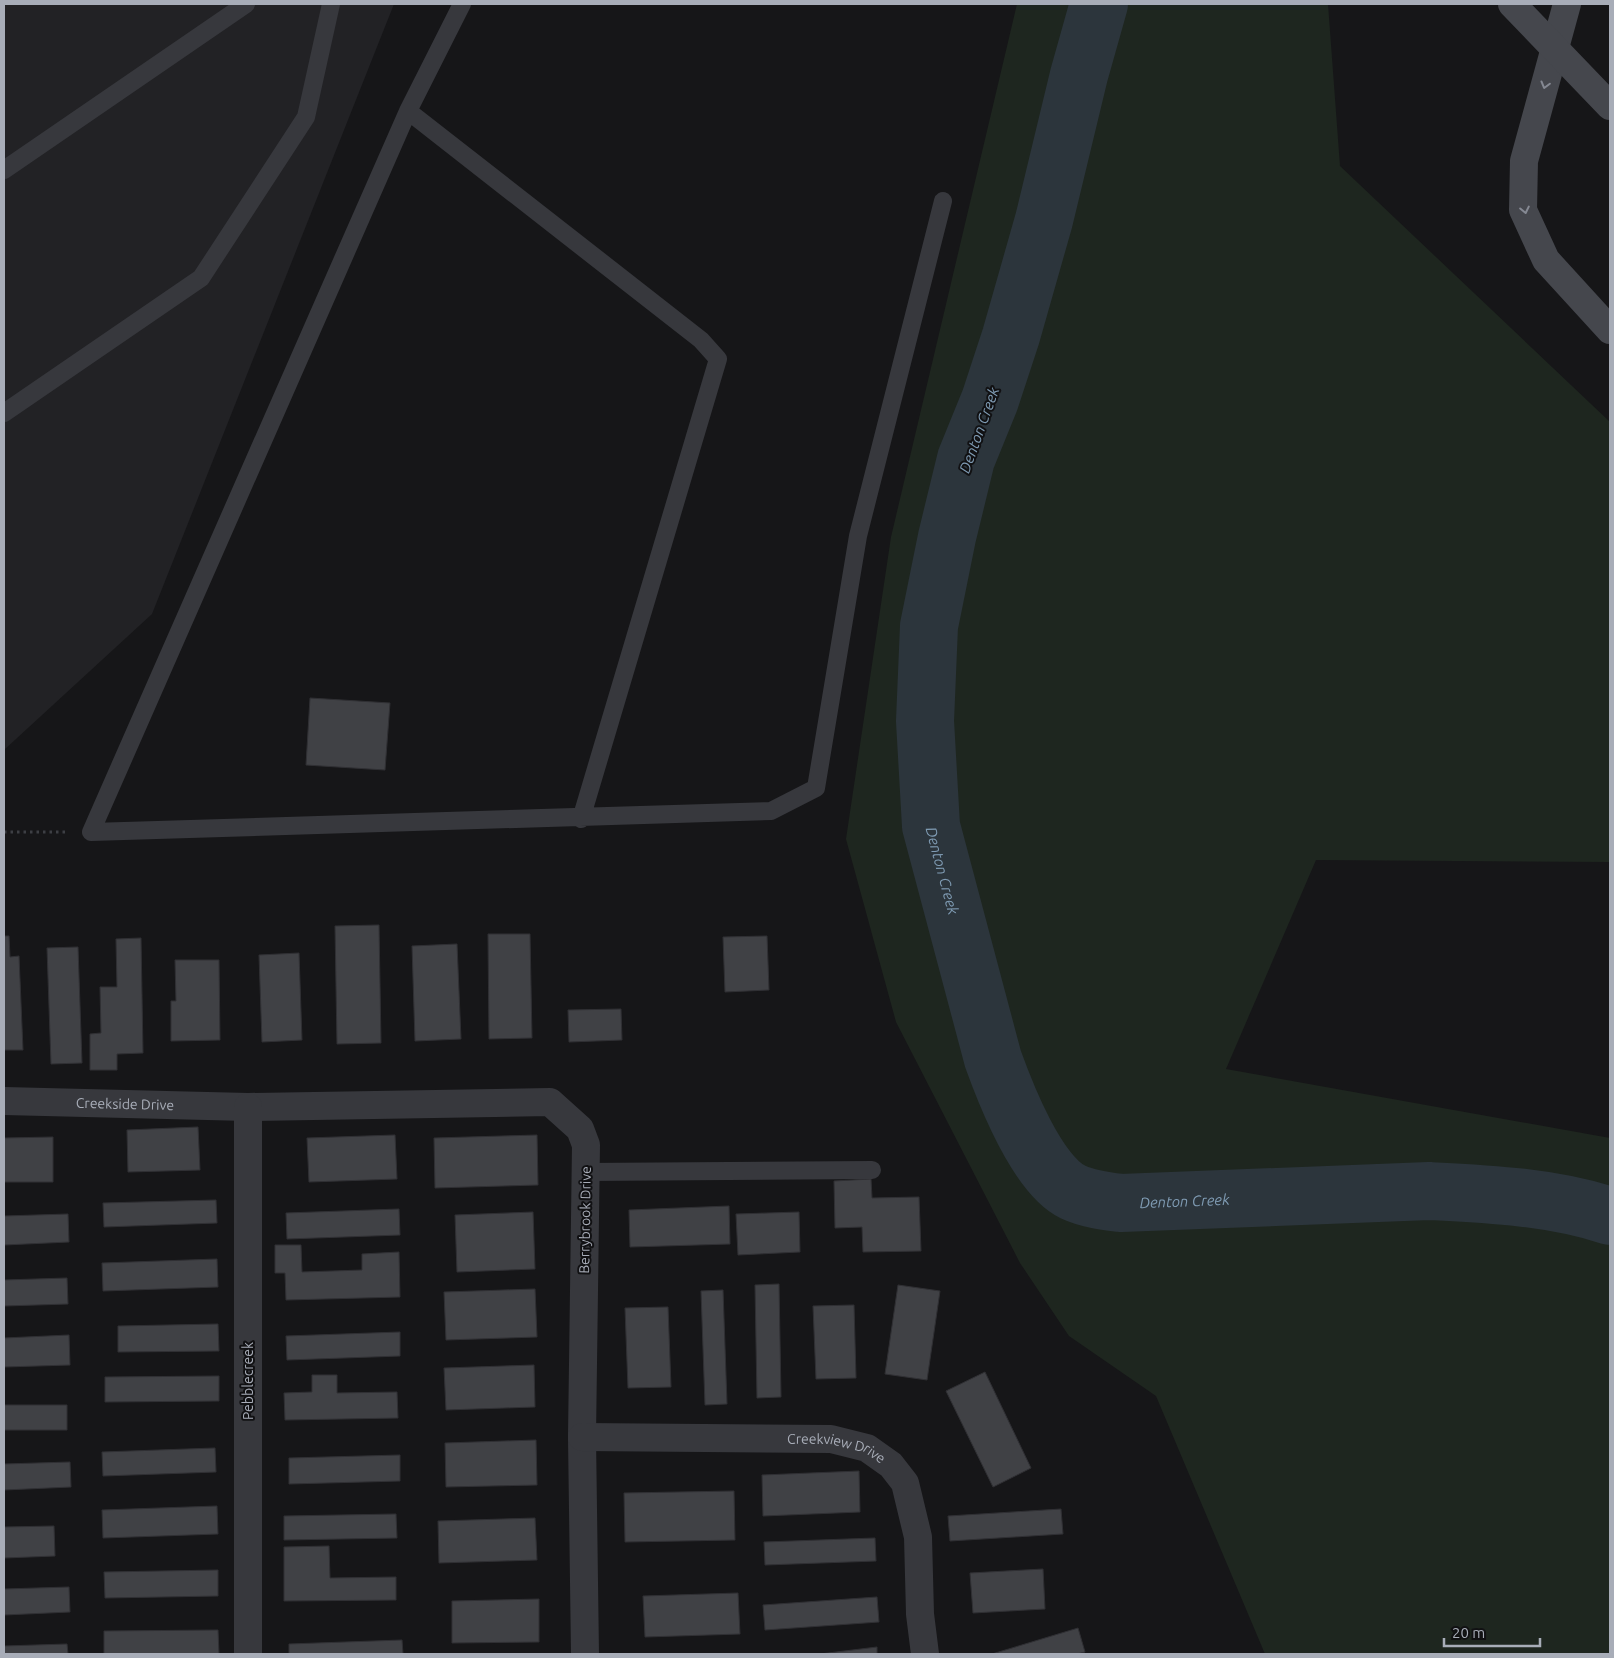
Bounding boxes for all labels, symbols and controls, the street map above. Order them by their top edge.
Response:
one-way arrow [1540,80,1551,89]
one-way arrow [1519,205,1530,214]
water label: Denton Creek [956,384,1003,475]
water label: Denton Creek [923,825,963,917]
street label: Creekside Drive [76,1095,174,1113]
street label: Berrybrook Drive [576,1166,594,1274]
water label: Denton Creek [1139,1190,1230,1211]
street label: Pebblecreek [240,1342,256,1420]
street label: Creekview Drive [787,1431,889,1467]
scale bar [1444,1616,1540,1648]
text: 20 m [1452,1624,1485,1641]

